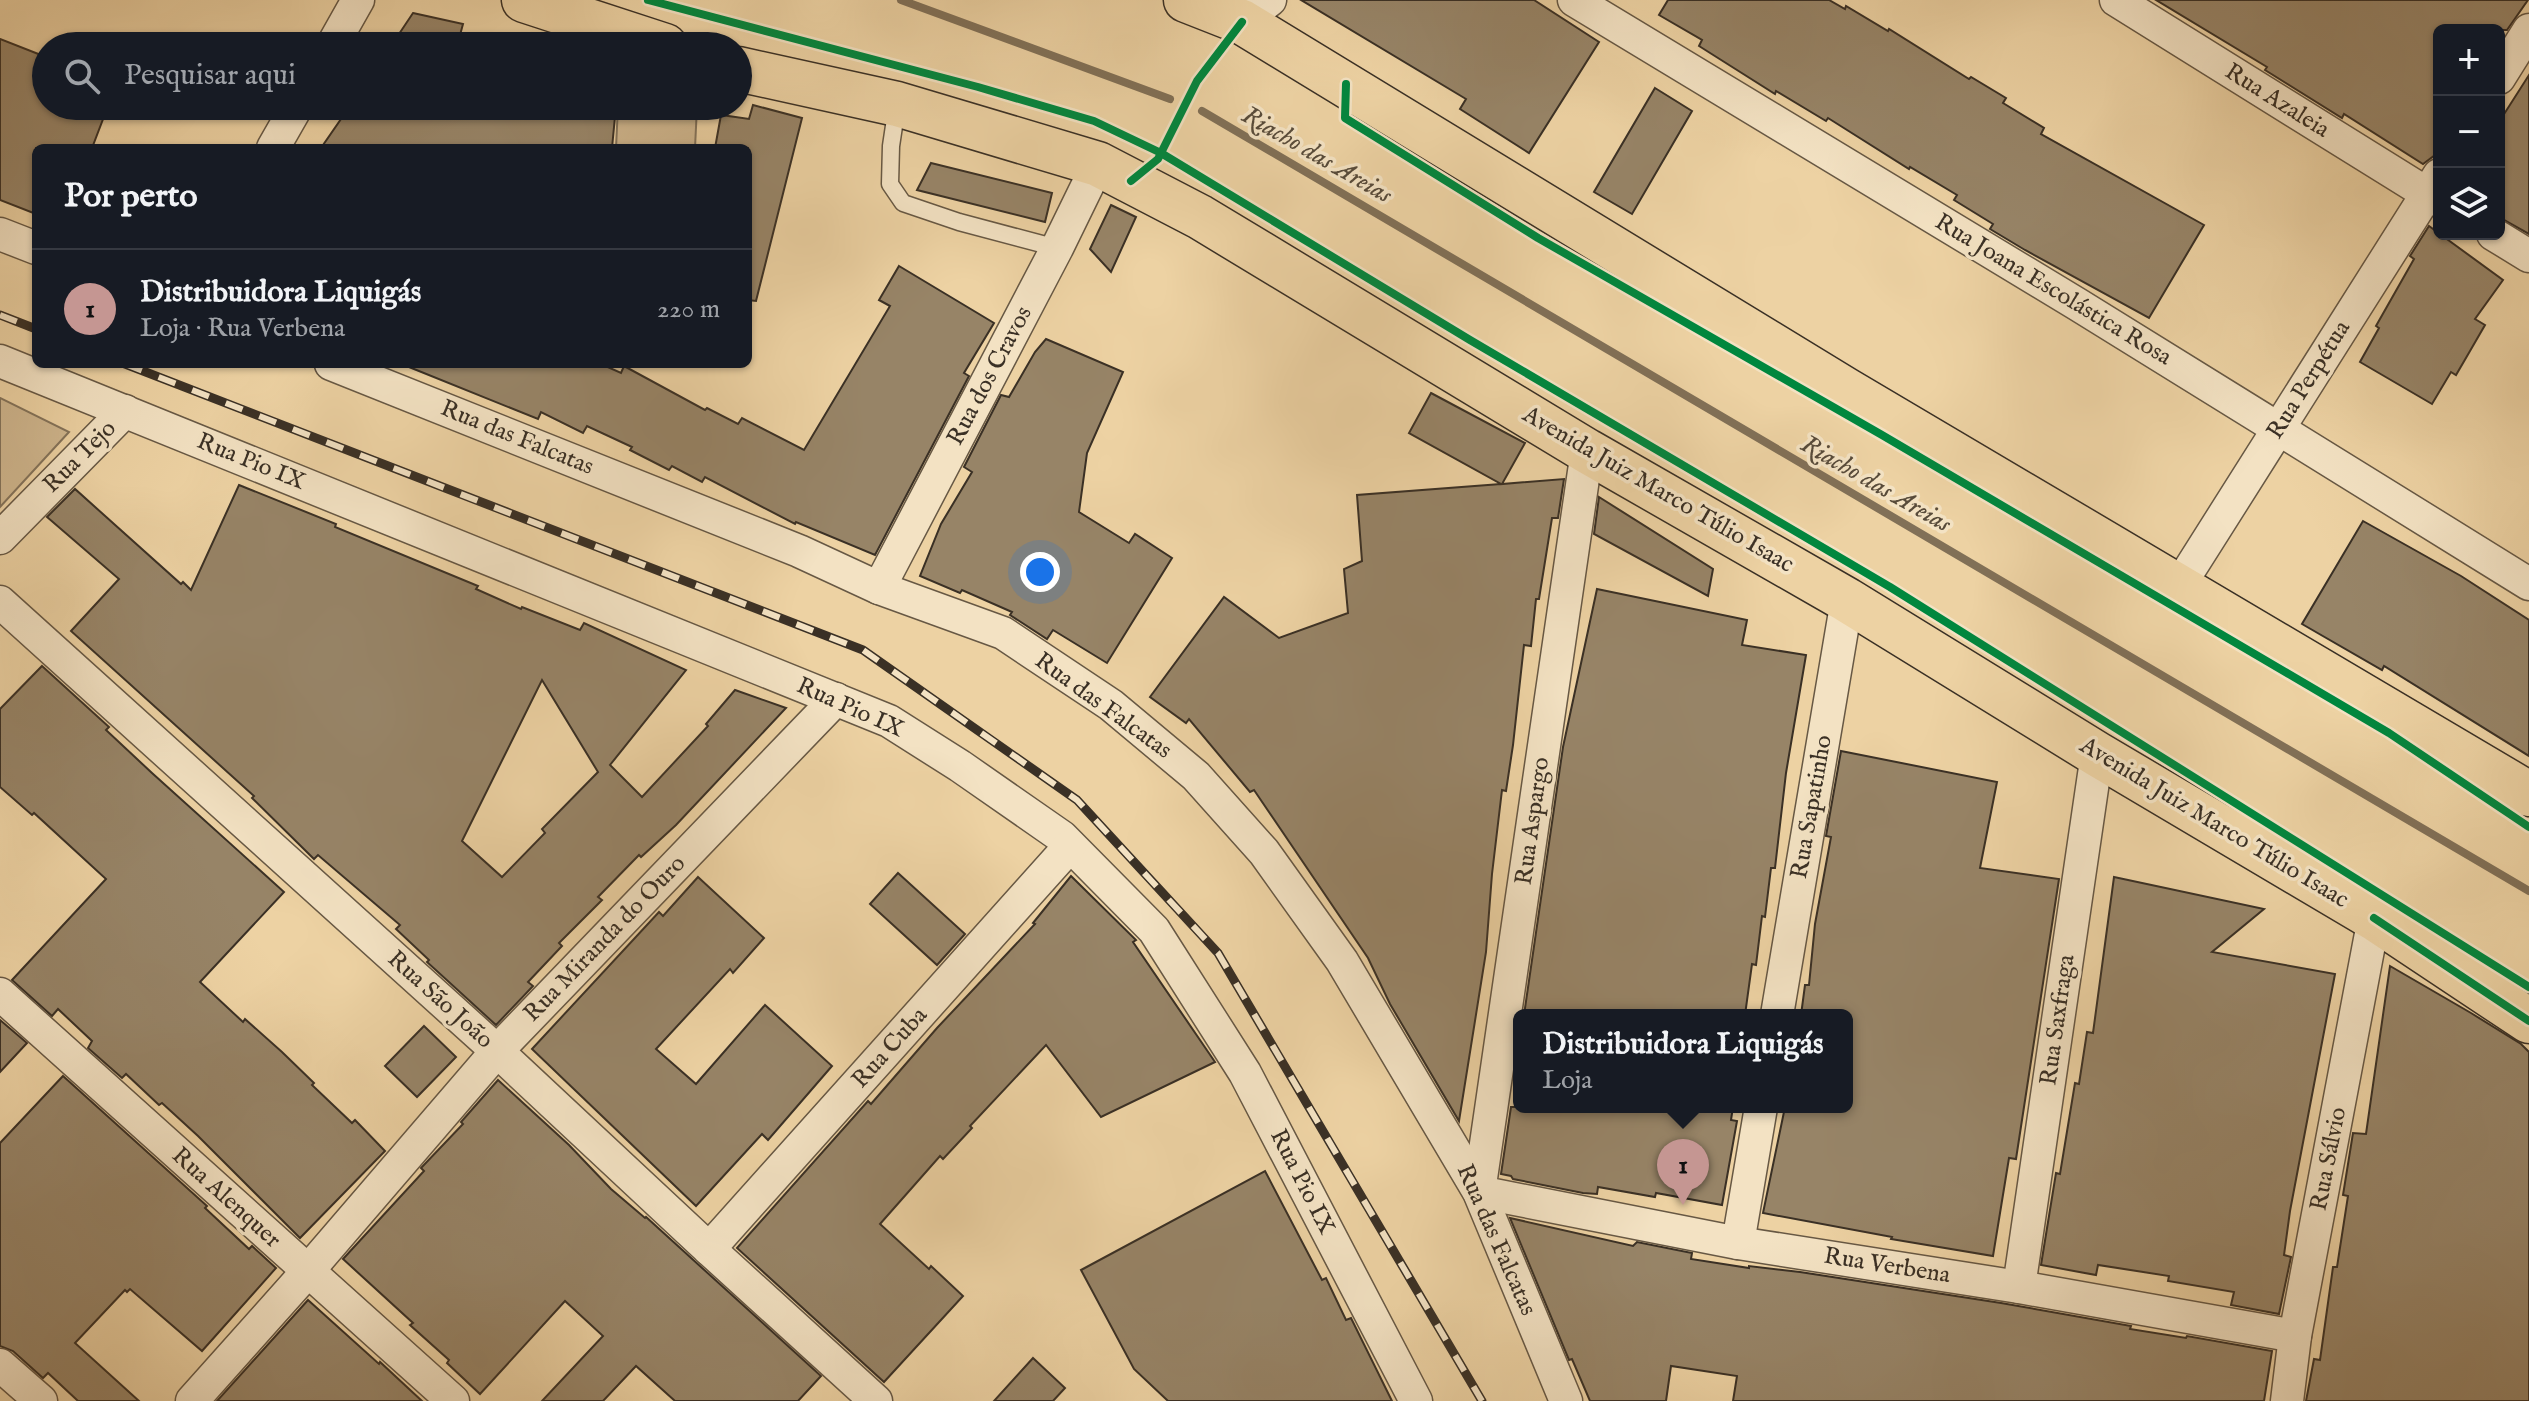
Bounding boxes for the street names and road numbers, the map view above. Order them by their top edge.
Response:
street label: Rua Azaleia [2219,57,2336,146]
street label: Rua Joana Escolástica Rosa [1929,207,2178,373]
street label: Rua dos Cravos [940,301,1040,451]
street label: Rua Perpétua [2260,314,2358,445]
street label: Rua das Falcatas [436,393,598,483]
street label: Avenida Juiz Marco Túlio Isaac [1516,399,1799,580]
street label: Rua Tejo [37,414,123,500]
street label: Rua Pio IX [192,426,310,498]
street label: Rua das Falcatas [1028,646,1178,766]
street label: Rua Pio IX [791,671,909,746]
street label: Avenida Juiz Marco Túlio Isaac [2073,730,2354,916]
street label: Rua Sapatinho [1784,733,1840,881]
street label: Rua Aspargo [1509,755,1557,887]
street label: Rua Miranda do Ouro [517,849,693,1029]
street label: Rua São João [380,944,500,1056]
street label: Rua Saxfraga [2033,952,2083,1087]
street label: Rua Cuba [845,1000,935,1095]
street label: Rua Sálvio [2304,1104,2354,1214]
street label: Rua Pio IX [1262,1124,1342,1240]
street label: Rua Alenquer [165,1141,287,1255]
street label: Rua das Falcatas [1449,1159,1543,1321]
street label: Rua Verbena [1822,1241,1953,1291]

